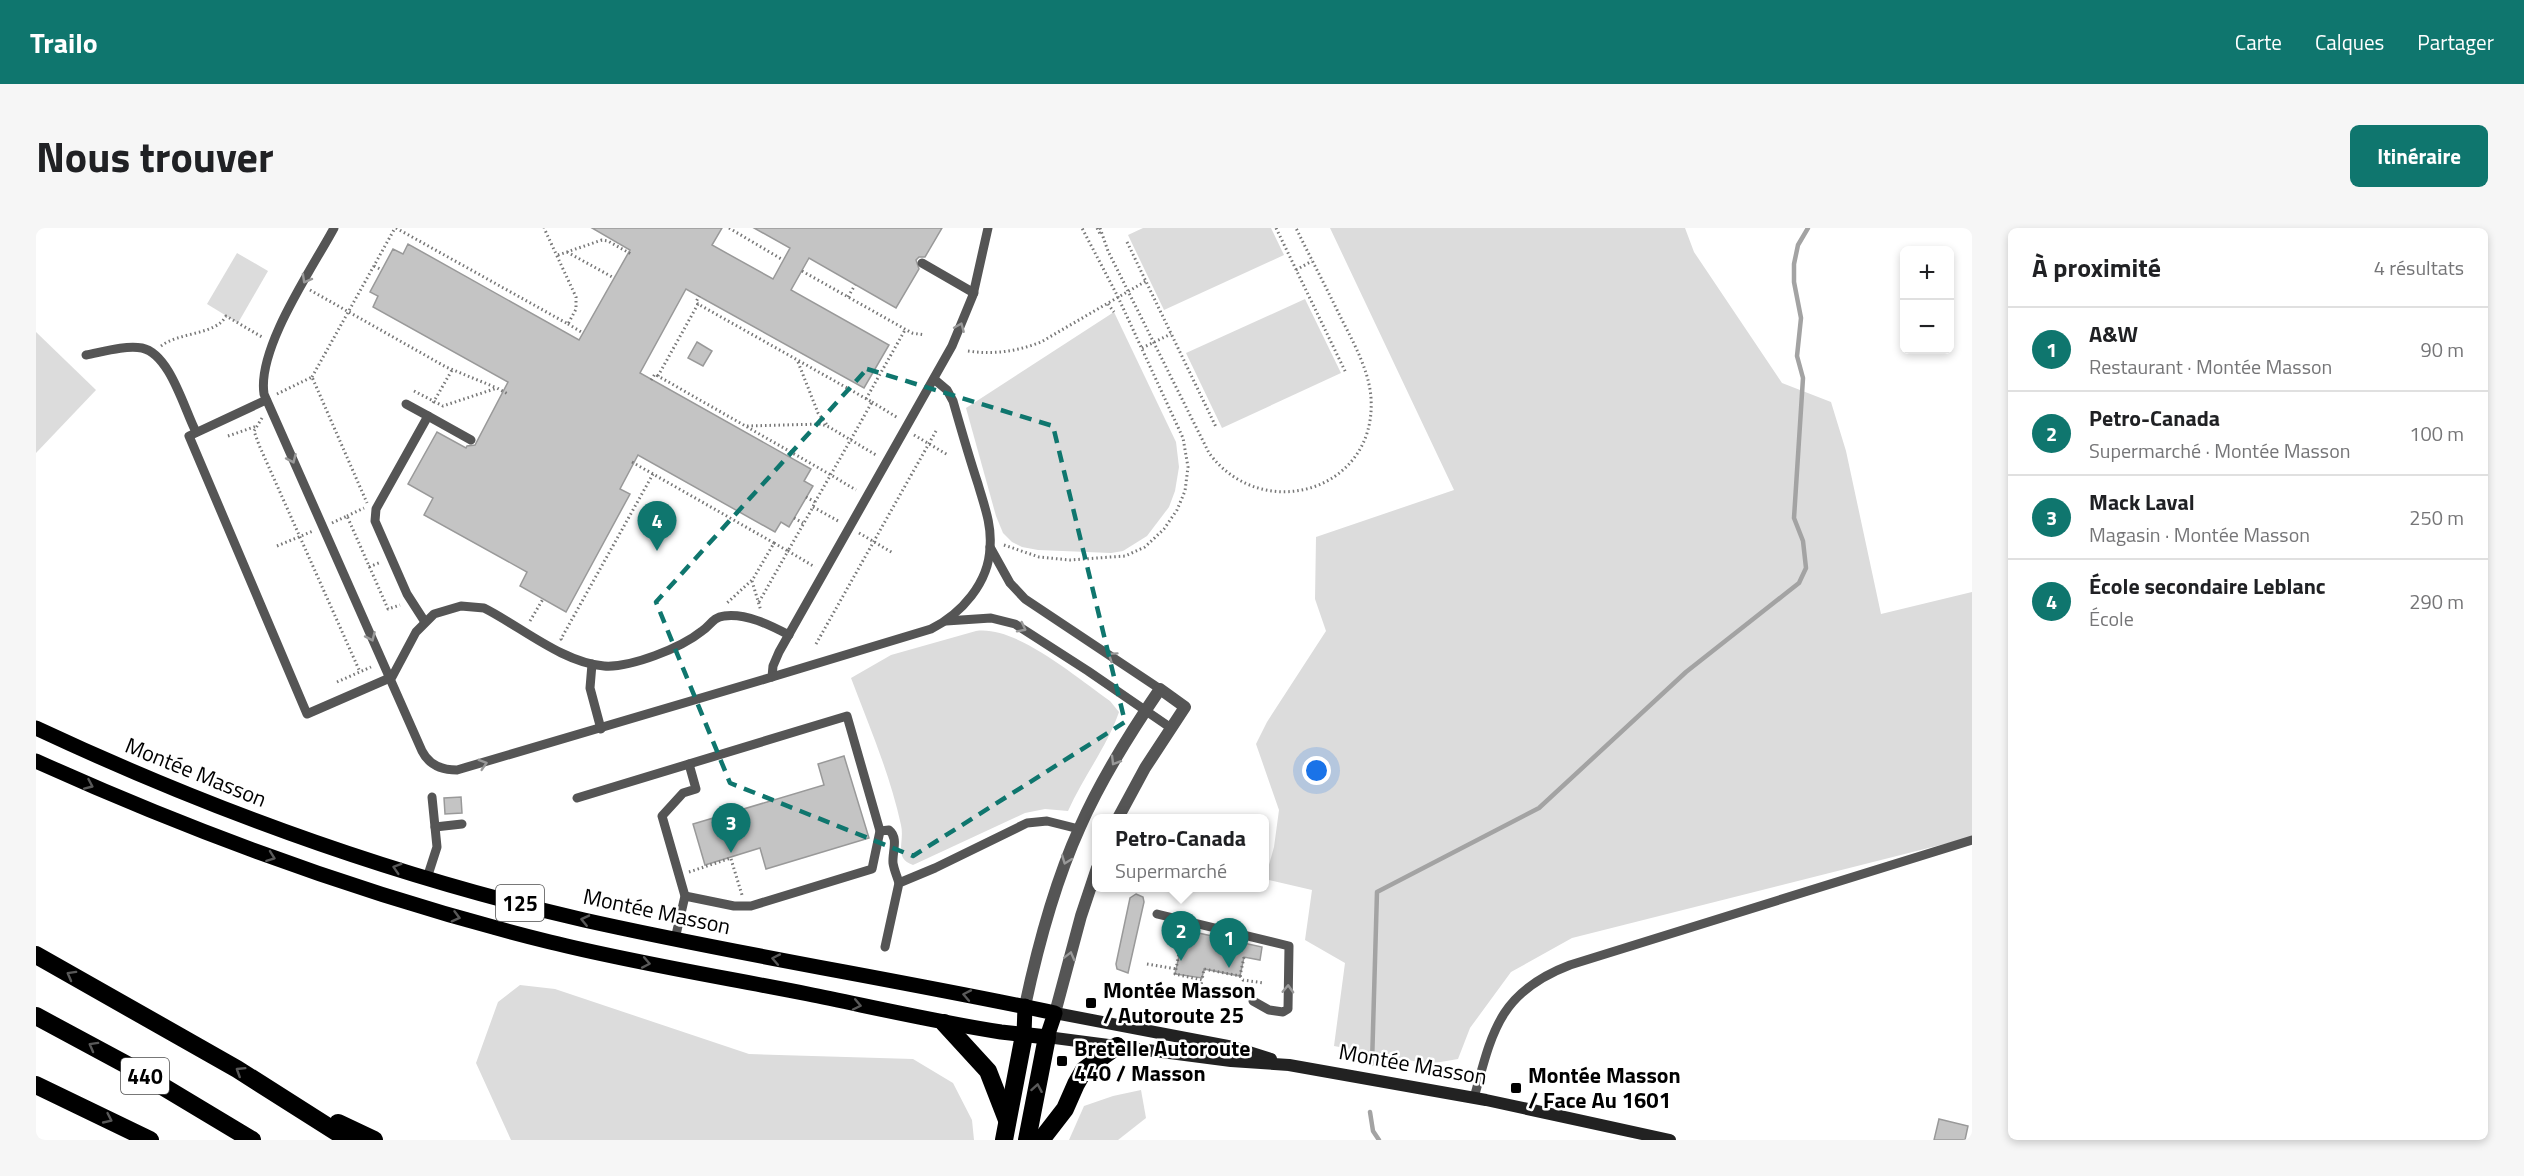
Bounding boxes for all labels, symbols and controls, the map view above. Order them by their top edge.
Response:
text: Trailo [30,21,98,64]
text: Carte [2235,26,2282,58]
text: Calques [2315,26,2384,58]
text: Partager [2417,26,2494,58]
text: Nous trouver [36,124,274,188]
button: Itinéraire [2350,125,2488,187]
map controls [1900,246,1954,354]
button: + [1900,246,1954,300]
text: À proximité [2032,248,2161,287]
text: 4 résultats [2374,252,2464,283]
one-way arrow [302,273,313,283]
button: − [1900,300,1954,354]
text: A&W [2089,317,2138,351]
one-way arrow [953,322,965,333]
text: 1 [2046,334,2057,365]
text: 90 m [2420,334,2464,365]
text: Restaurant · Montée Masson [2089,351,2332,382]
text: Petro-Canada [2089,401,2220,435]
text: 2 [2046,418,2057,449]
text: 100 m [2409,418,2464,449]
text: Supermarché · Montée Masson [2089,435,2350,466]
one-way arrow [284,452,296,463]
text: Mack Laval [2089,485,2195,519]
pin: 4 [638,502,676,551]
text: 3 [2046,502,2057,533]
text: 250 m [2409,502,2464,533]
text: Magasin · Montée Masson [2089,519,2310,550]
text: École secondaire Leblanc [2089,569,2326,603]
text: 4 [2046,586,2057,617]
text: 290 m [2409,586,2464,617]
text: École [2089,603,2134,634]
one-way arrow [1015,621,1026,632]
one-way arrow [364,630,376,641]
one-way arrow [1107,652,1118,663]
street label: Montée Masson [120,728,272,816]
one-way arrow [1110,755,1122,765]
your location [1302,756,1331,785]
one-way arrow [477,759,488,771]
one-way arrow [83,778,94,790]
pin: 3 [712,804,750,853]
popup [1092,814,1269,892]
text: Petro-Canada [1115,821,1246,855]
one-way arrow [265,850,276,863]
one-way arrow [1061,854,1073,865]
text: Supermarché [1115,855,1227,886]
one-way arrow [392,863,403,875]
street label: Montée Masson [580,879,734,943]
road number: 125 [496,885,544,921]
one-way arrow [450,910,461,922]
pin: 2 [1162,912,1200,961]
one-way arrow [580,914,590,927]
pin: 1 [1210,918,1248,968]
one-way arrow [1062,951,1075,961]
one-way arrow [771,953,781,966]
one-way arrow [640,956,650,969]
one-way arrow [66,971,77,982]
place label: Montée Masson / Autoroute 25 [1103,973,1256,1032]
one-way arrow [1282,984,1295,993]
one-way arrow [963,989,973,1002]
marker: Montée Masson / Autoroute 25 [1084,996,1098,1010]
one-way arrow [852,998,862,1011]
place label: Bretelle Autoroute 440 / Masson [1074,1031,1250,1090]
street label: Montée Masson [1336,1034,1490,1094]
one-way arrow [89,1042,99,1053]
marker: Bretelle Autoroute 440 / Masson [1055,1054,1069,1068]
road number: 440 [121,1058,169,1094]
place label: Montée Masson / Face Au 1601 [1528,1058,1681,1117]
one-way arrow [236,1066,246,1078]
marker: Montée Masson / Face Au 1601 [1509,1081,1523,1095]
one-way arrow [1030,1084,1043,1094]
one-way arrow [101,1112,112,1124]

